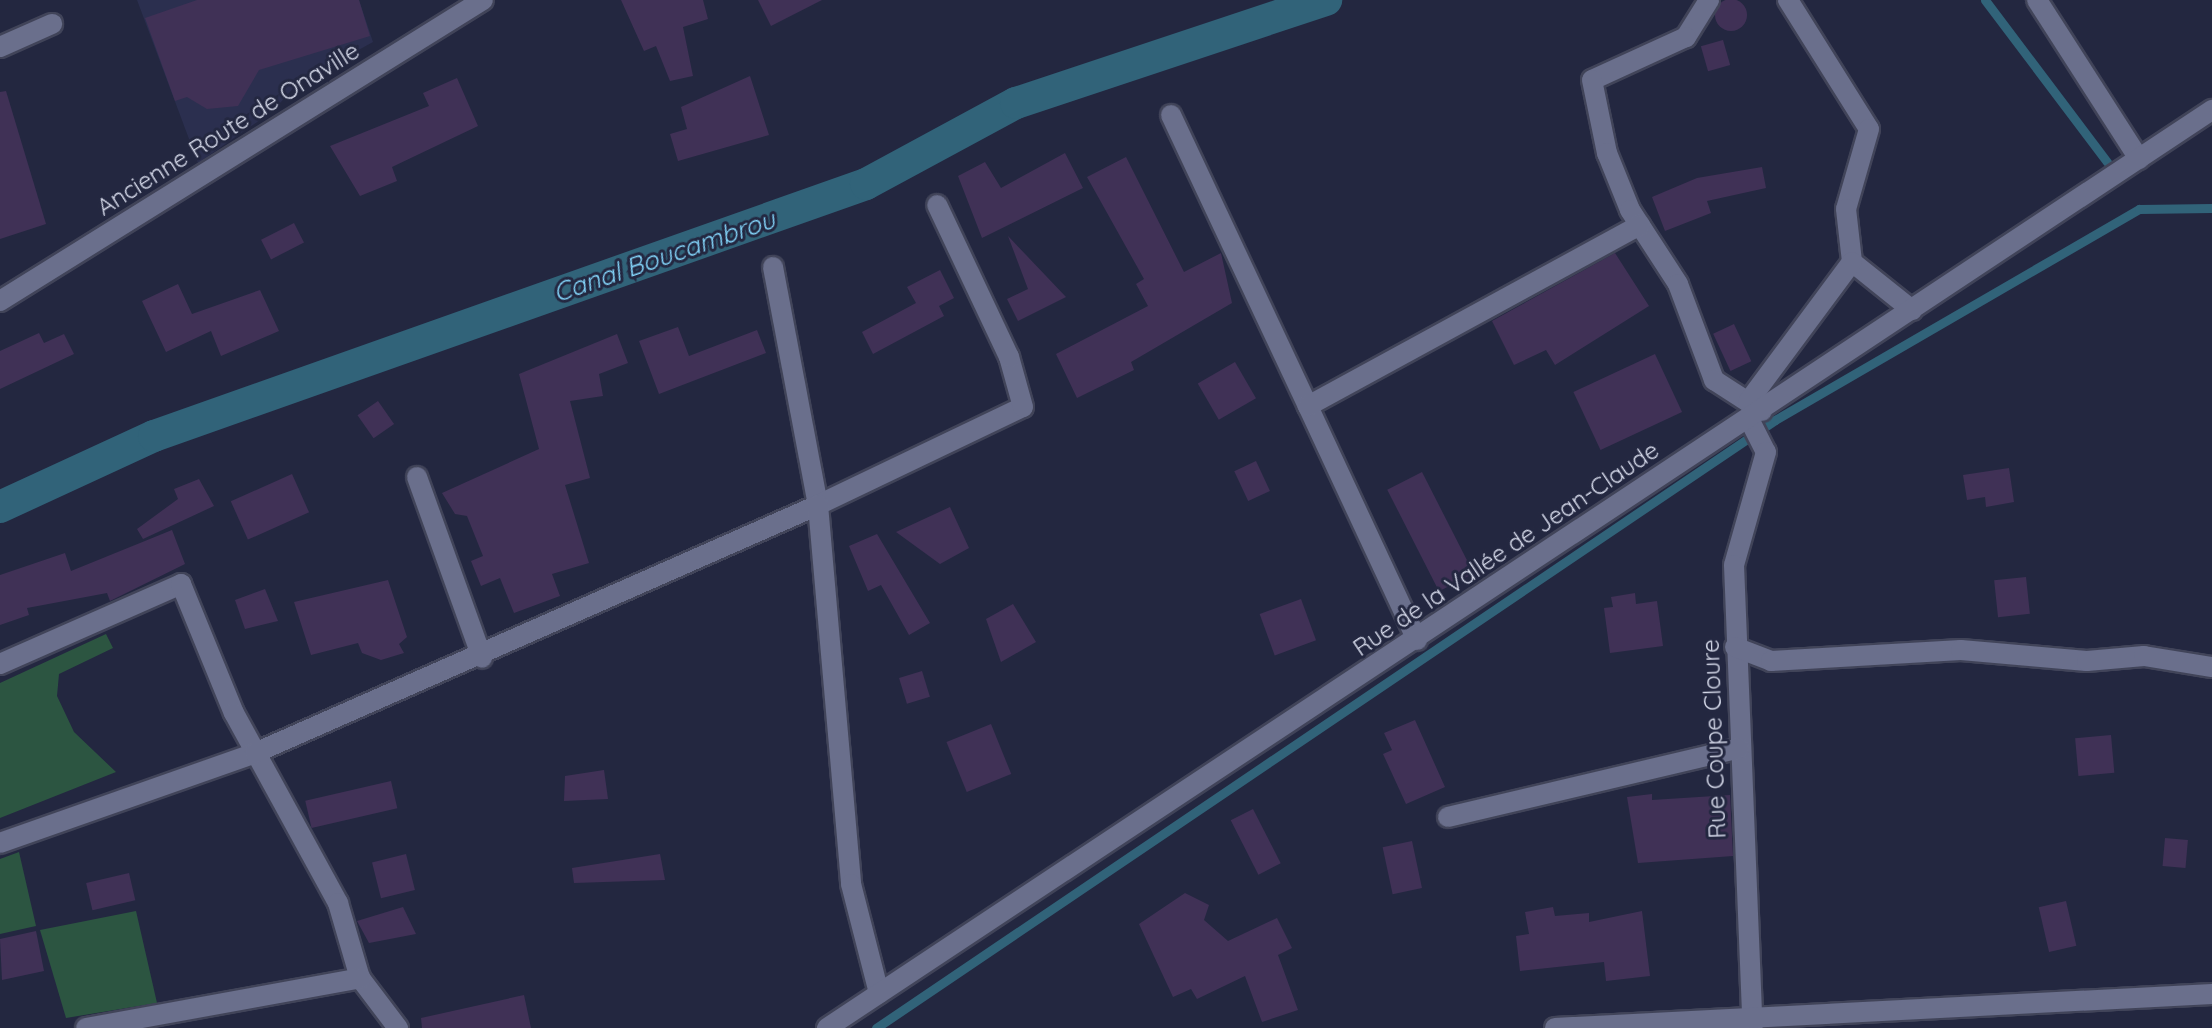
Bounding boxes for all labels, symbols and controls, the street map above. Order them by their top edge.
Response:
street label: Ancienne Route de Onaville [91,36,365,222]
water label: Canal Boucambrou [549,203,779,309]
street label: Rue de la Vallée de Jean-Claude [1348,436,1664,662]
street label: Rue Coupe Cloure [1696,639,1732,839]

